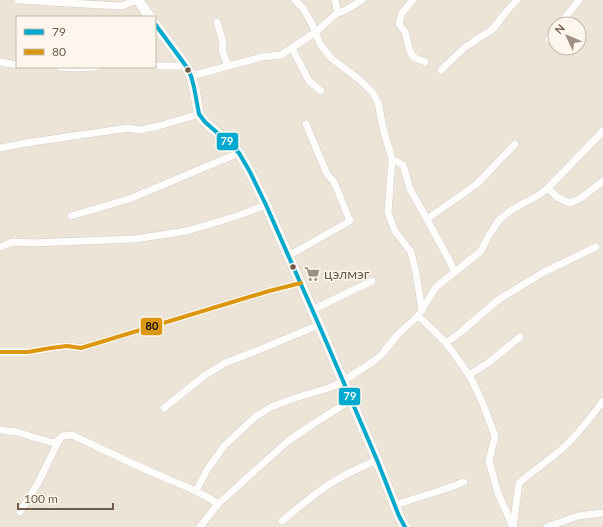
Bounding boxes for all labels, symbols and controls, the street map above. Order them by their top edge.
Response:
legend [16,16,156,68]
north arrow [547,16,587,56]
text: N [552,21,567,36]
text: 79 [52,24,66,39]
text: 80 [52,44,66,59]
unlabelled marker [183,65,193,75]
line badge: 79 [216,132,239,151]
text: 79 [221,134,233,147]
unlabelled marker [288,262,298,272]
supermarket icon: цэлмэг [303,265,321,283]
place label: цэлмэг [324,265,370,282]
line badge: 80 [140,317,163,336]
text: 80 [146,319,159,332]
line badge: 79 [338,387,361,406]
text: 79 [344,389,356,402]
scale bar [18,485,113,511]
text: 100 m [24,491,58,506]

